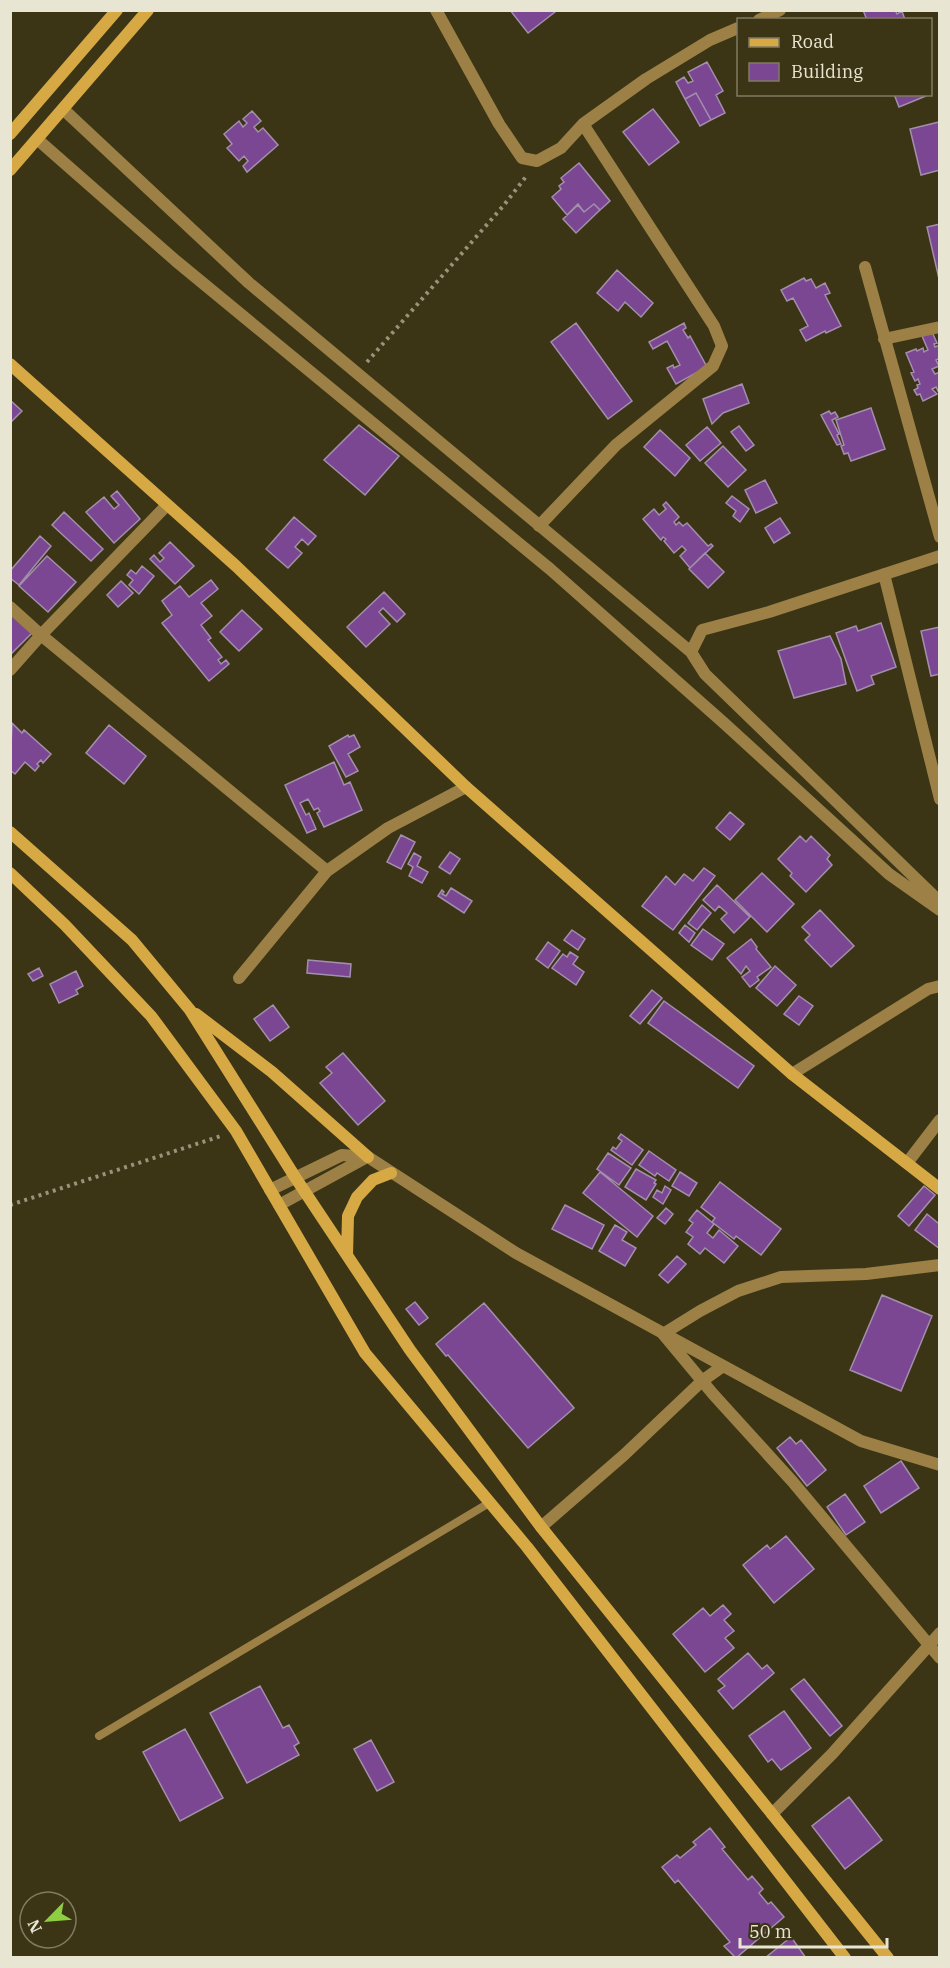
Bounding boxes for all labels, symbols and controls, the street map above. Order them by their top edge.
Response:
legend [737,18,932,96]
text: Road [791,30,834,53]
text: Building [791,60,863,83]
north arrow [18,1890,78,1950]
scale bar [740,1911,887,1949]
text: N [23,1916,46,1936]
text: 50 m [749,1920,792,1943]

